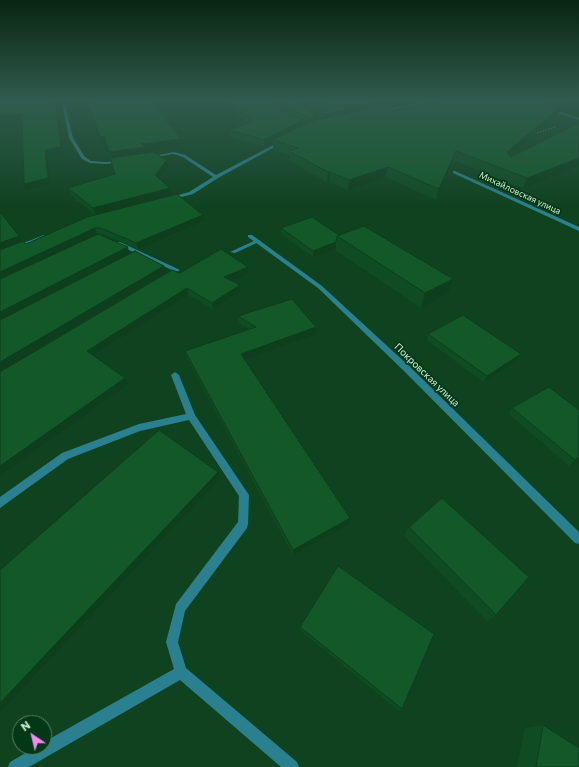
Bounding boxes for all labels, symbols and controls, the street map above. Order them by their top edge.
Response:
street label: Михайловская улица [477,169,563,217]
street label: Покровская улица [392,341,462,409]
north arrow [12,715,52,755]
text: N [18,718,33,733]

